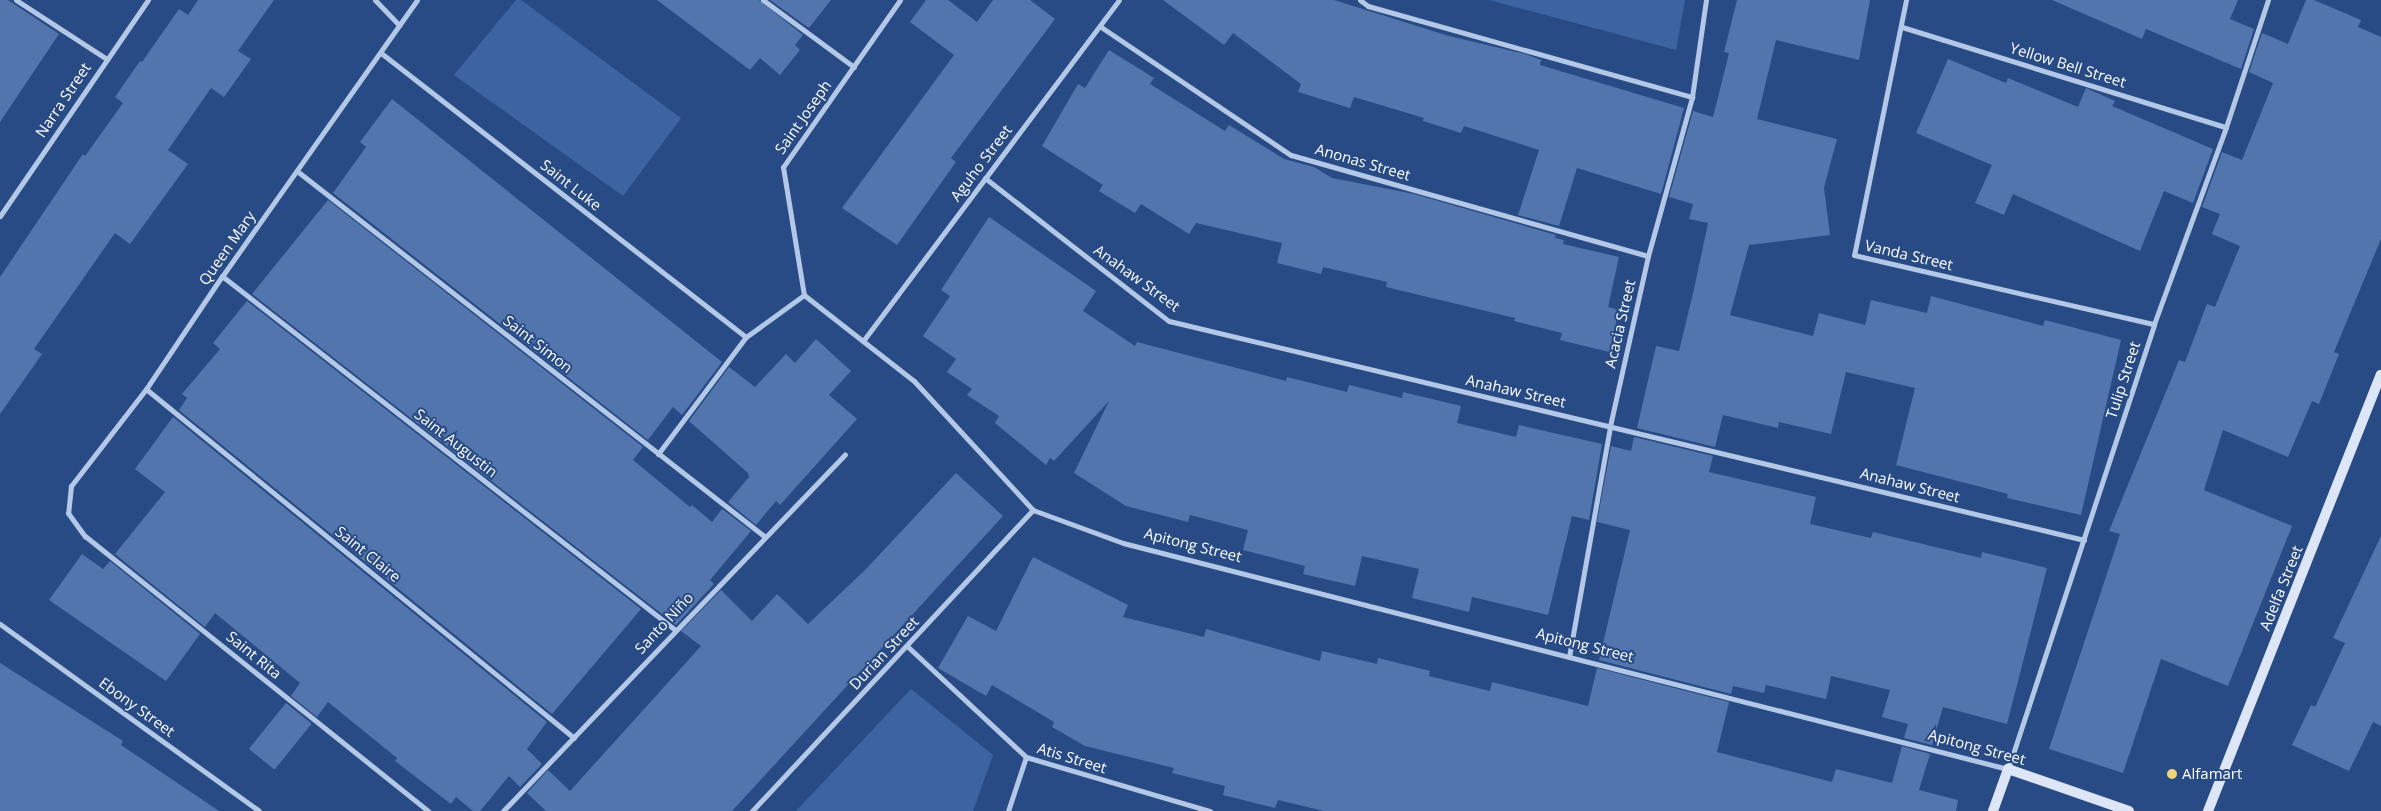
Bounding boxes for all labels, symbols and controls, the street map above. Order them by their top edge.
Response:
street label: Yellow Bell Street [2008,39,2128,91]
street label: Narra Street [31,59,95,141]
street label: Saint Joseph [771,77,835,157]
street label: Aguho Street [946,121,1016,205]
street label: Anonas Street [1313,140,1413,184]
street label: Saint Luke [537,156,605,214]
street label: Queen Mary [195,207,259,289]
street label: Vanda Street [1863,236,1955,274]
street label: Anahaw Street [1090,241,1184,315]
street label: Acacia Street [1601,278,1639,370]
street label: Saint Simon [500,311,576,377]
street label: Tulip Street [2102,339,2144,421]
street label: Anahaw Street [1464,371,1568,411]
street label: Saint Augustin [411,405,501,481]
street label: Anahaw Street [1858,464,1962,506]
street label: Saint Claire [332,522,404,586]
street label: Apitong Street [1142,524,1244,566]
street label: Adelfa Street [2256,543,2306,633]
street label: Santo Niño [631,589,697,657]
street label: Durian Street [846,613,922,693]
street label: Apitong Street [1534,624,1636,666]
street label: Saint Rita [223,627,285,683]
street label: Ebony Street [96,674,178,740]
street label: Apitong Street [1926,725,2028,769]
street label: Atis Street [1035,739,1109,777]
place label: Alfamart [2182,765,2242,783]
marker: Alfamart [2166,768,2178,780]

